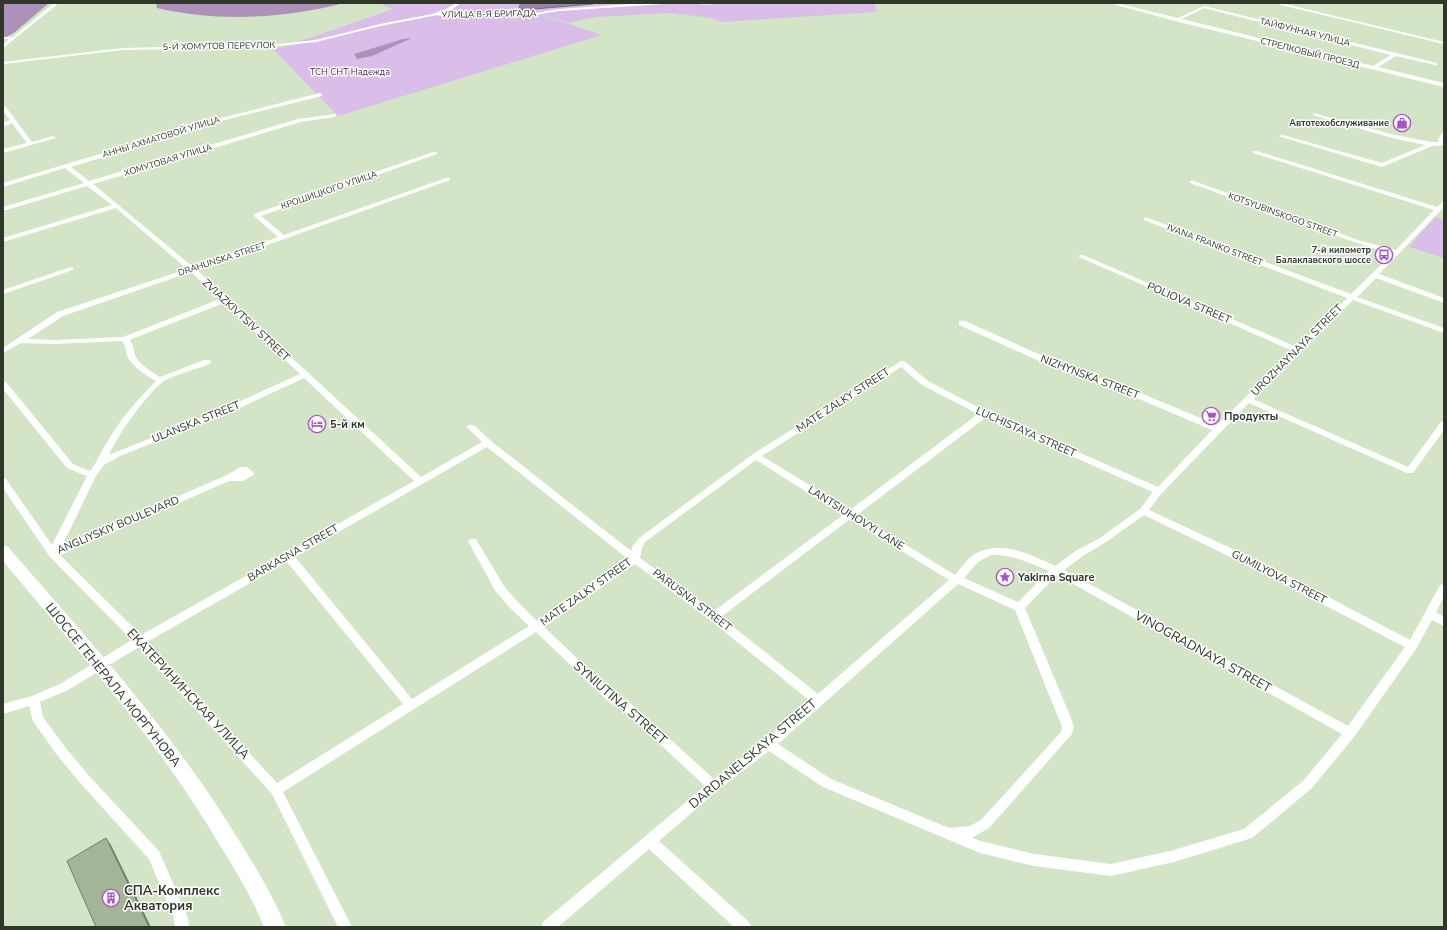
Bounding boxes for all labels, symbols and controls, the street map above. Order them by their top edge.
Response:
street label: УЛИЦА 8-Я БРИГАДА [440,7,537,21]
street label: ТАЙФУННАЯ УЛИЦА [1259,15,1352,49]
street label: СТРЕЛКОВЫЙ ПРОЕЗД [1259,35,1361,71]
street label: 5-Й ХОМУТОВ ПЕРЕУЛОК [163,39,276,53]
park label: ТСН СНТ Надежда [310,66,390,78]
street label: АННЫ АХМАТОВОЙ УЛИЦА [101,113,222,161]
shop icon: Автотехобслуживание [1392,113,1412,133]
place label: Автотехобслуживание [1289,117,1389,129]
street label: ХОМУТОВАЯ УЛИЦА [122,141,214,179]
street label: КРОШИЦКОГО УЛИЦА [279,168,379,212]
street label: KOTSYUBINSKOGO STREET [1227,190,1340,241]
street label: IVANA FRANKO STREET [1166,221,1265,269]
street label: DRAHUNSKA STREET [177,239,268,279]
place label: 7-й километр Балаклавского шоссе [1276,244,1371,266]
bus stop icon: 7-й километр Балаклавского шоссе [1374,245,1394,265]
street label: ZVIAZKIVTSIV STREET [199,275,293,365]
street label: POLIOVA STREET [1145,278,1234,328]
street label: UROZHAYNAYA STREET [1248,300,1347,399]
street label: NIZHYNSKA STREET [1038,351,1142,403]
street label: MATE ZALKY STREET [793,364,893,436]
street label: ULANSKA STREET [150,397,243,447]
street label: LUCHISTAYA STREET [973,403,1079,461]
supermarket icon: Продукты [1201,406,1221,426]
place label: Продукты [1224,409,1278,424]
hotel icon: 5-й км [307,414,327,434]
place label: 5-й км [330,417,365,432]
street label: LANTSIUHOVYI LANE [805,482,907,554]
street label: ANGLIYSKIY BOULEVARD [54,492,182,558]
street label: BARKASNA STREET [245,521,342,585]
street label: GUMILYOVA STREET [1229,546,1329,608]
street label: MATE ZALKY STREET [537,554,635,629]
street label: PARUSNA STREET [649,565,735,635]
place icon: Yakirna Square [995,567,1015,587]
place label: Yakirna Square [1017,570,1095,585]
street label: ШОССЕ ГЕНЕРАЛА МОРГУНОВА [41,599,185,771]
street label: VINOGRADNAYA STREET [1130,606,1275,697]
street label: ЕКАТЕРИНИНСКАЯ УЛИЦА [123,625,254,764]
street label: SYNIUTINA STREET [569,657,671,749]
street label: DARDANELSKAYA STREET [685,695,821,813]
place label: СПА-Комплекс Акватория [124,882,220,915]
building icon: СПА-Комплекс Акватория [101,888,121,908]

